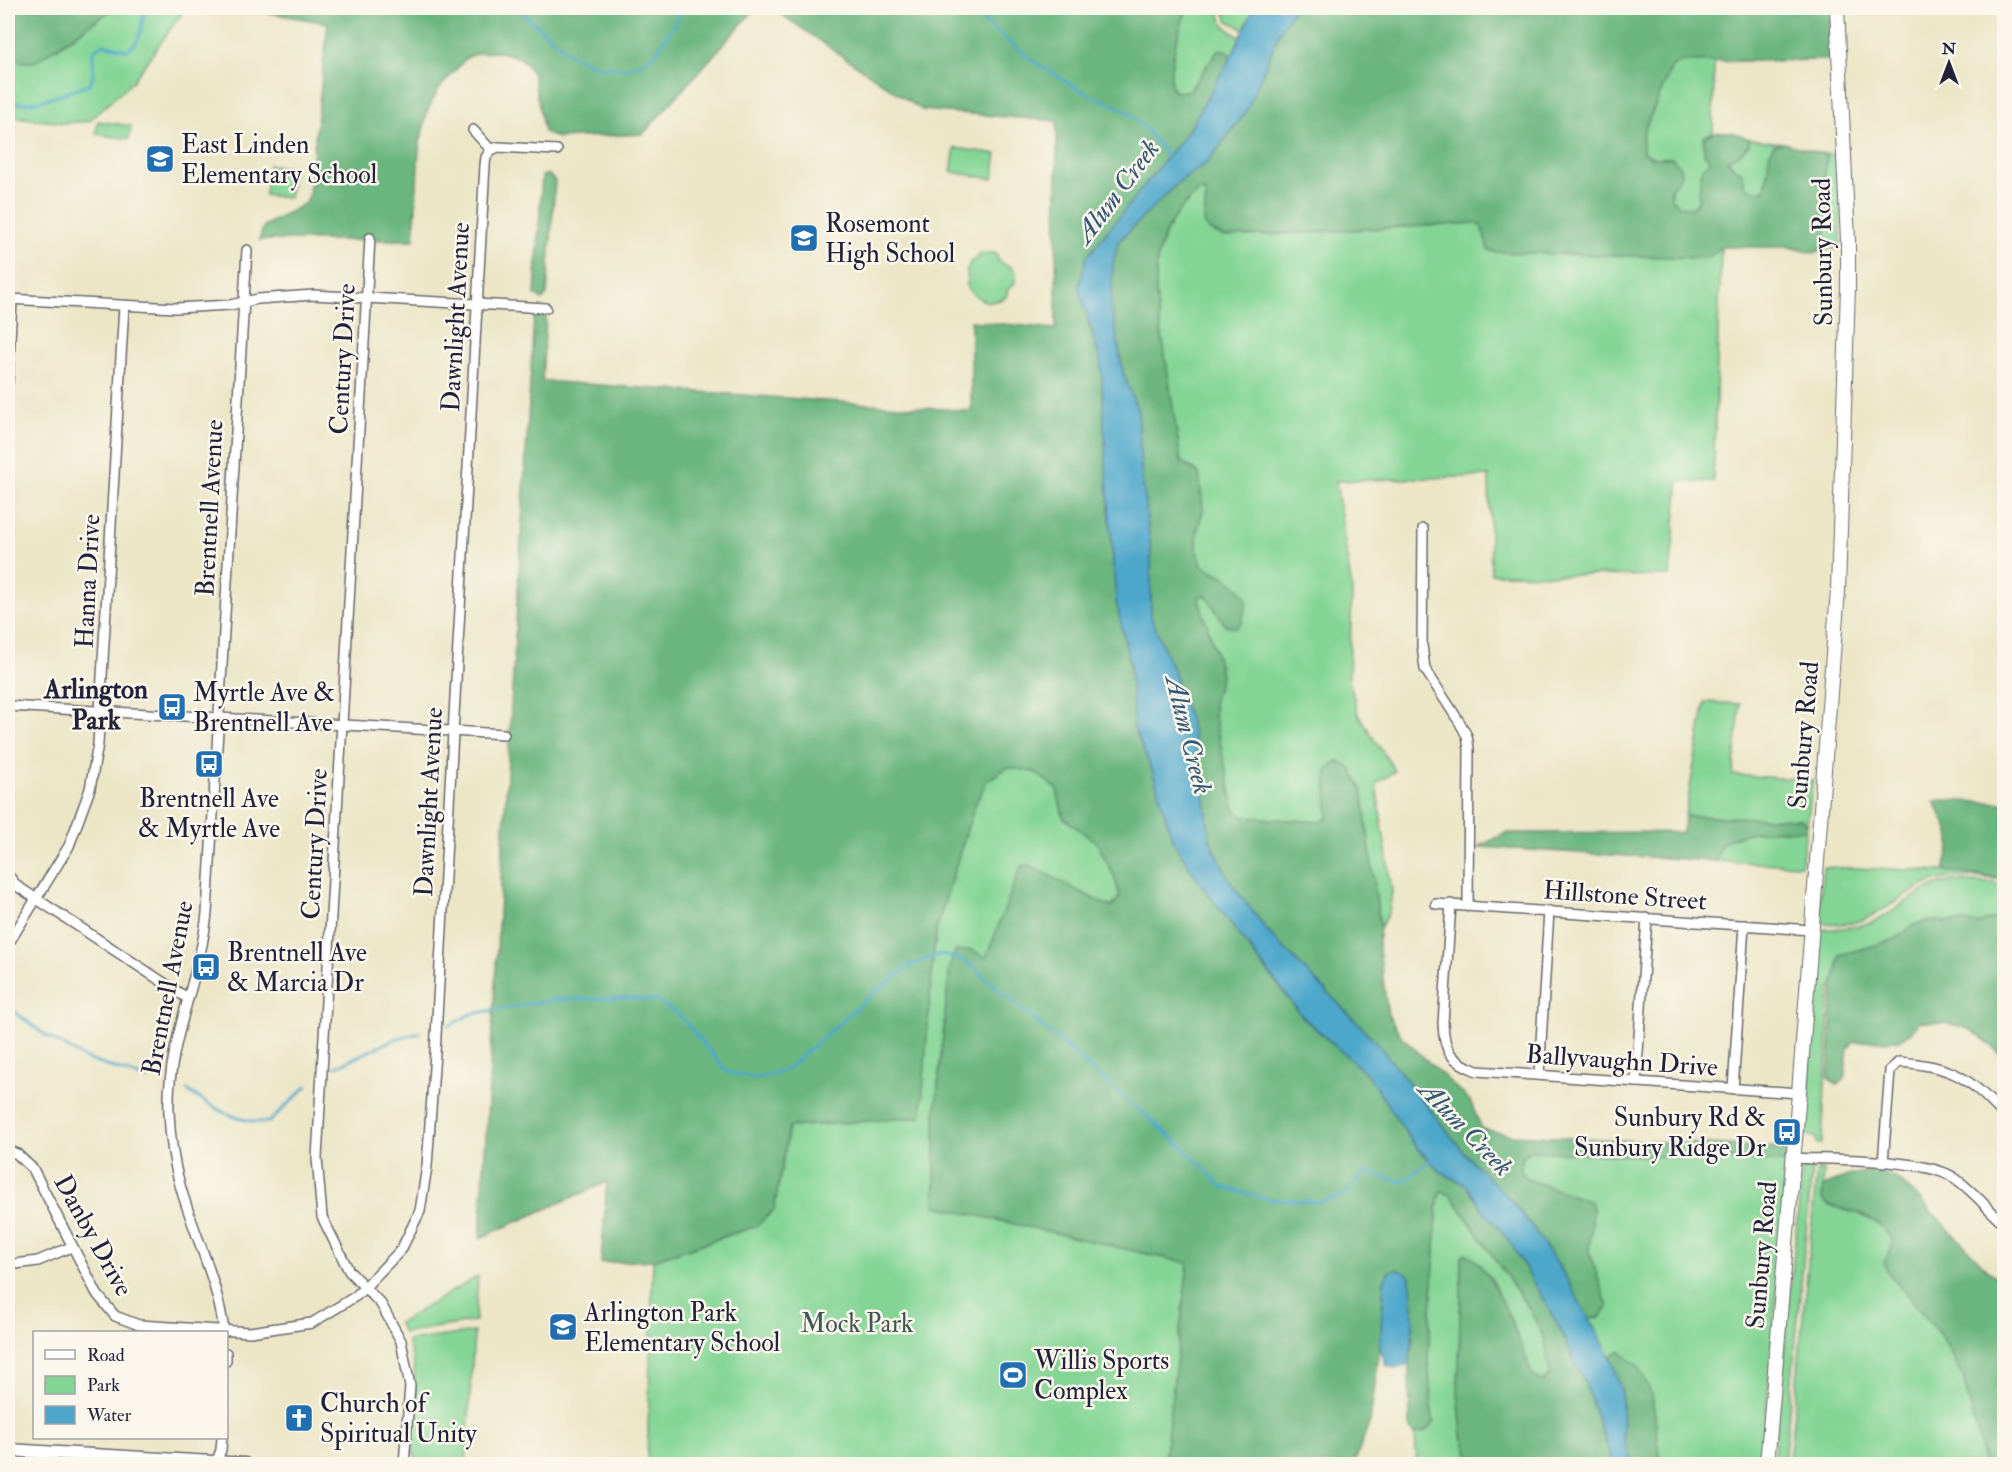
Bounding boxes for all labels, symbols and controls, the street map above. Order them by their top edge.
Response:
north arrow [1919,33,1979,93]
text: N [1941,39,1957,59]
place label: East Linden Elementary School [181,129,378,191]
water label: Alum Creek [1066,133,1167,252]
school or university icon: East Linden Elementary School [144,143,176,175]
street label: Sunbury Road [1806,177,1840,326]
place label: Rosemont High School [825,208,956,270]
street label: Dawnlight Avenue [435,221,477,413]
school or university icon: Rosemont High School [788,222,820,254]
street label: Century Drive [323,283,363,435]
street label: Brentnell Avenue [189,419,231,597]
street label: Hanna Drive [69,513,108,649]
street label: Sunbury Road [1782,660,1826,810]
water label: Alum Creek [1157,670,1219,798]
district label: Arlington Park [43,673,148,737]
place label: Myrtle Ave & Brentnell Ave [193,677,335,739]
bus stop icon: Myrtle Ave & Brentnell Ave [156,691,188,723]
street label: Dawnlight Avenue [408,706,450,898]
bus stop icon: Brentnell Ave & Myrtle Ave [193,748,225,780]
street label: Century Drive [295,768,335,920]
place label: Brentnell Ave & Myrtle Ave [138,783,280,845]
street label: Hillstone Street [1542,874,1708,918]
street label: Brentnell Avenue [135,898,201,1078]
place label: Brentnell Ave & Marcia Dr [227,937,367,999]
bus stop icon: Brentnell Ave & Marcia Dr [190,951,222,983]
street label: Ballyvaughn Drive [1525,1038,1719,1084]
water label: Alum Creek [1410,1071,1520,1183]
place label: Sunbury Rd & Sunbury Ridge Dr [1574,1102,1766,1164]
bus stop icon: Sunbury Rd & Sunbury Ridge Dr [1771,1116,1803,1148]
street label: Danby Drive [47,1169,140,1302]
street label: Sunbury Road [1740,1180,1784,1330]
place label: Arlington Park Elementary School [583,1297,781,1359]
park label: Mock Park [801,1308,914,1340]
school or university icon: Arlington Park Elementary School [547,1311,579,1343]
legend [33,1331,228,1439]
text: Road [87,1344,125,1367]
place label: Willis Sports Complex [1033,1345,1169,1408]
sports icon: Willis Sports Complex [997,1359,1029,1391]
text: Park [87,1374,120,1397]
place label: Church of Spiritual Unity [320,1388,477,1451]
church icon: Church of Spiritual Unity [283,1402,315,1434]
text: Water [86,1404,131,1427]

